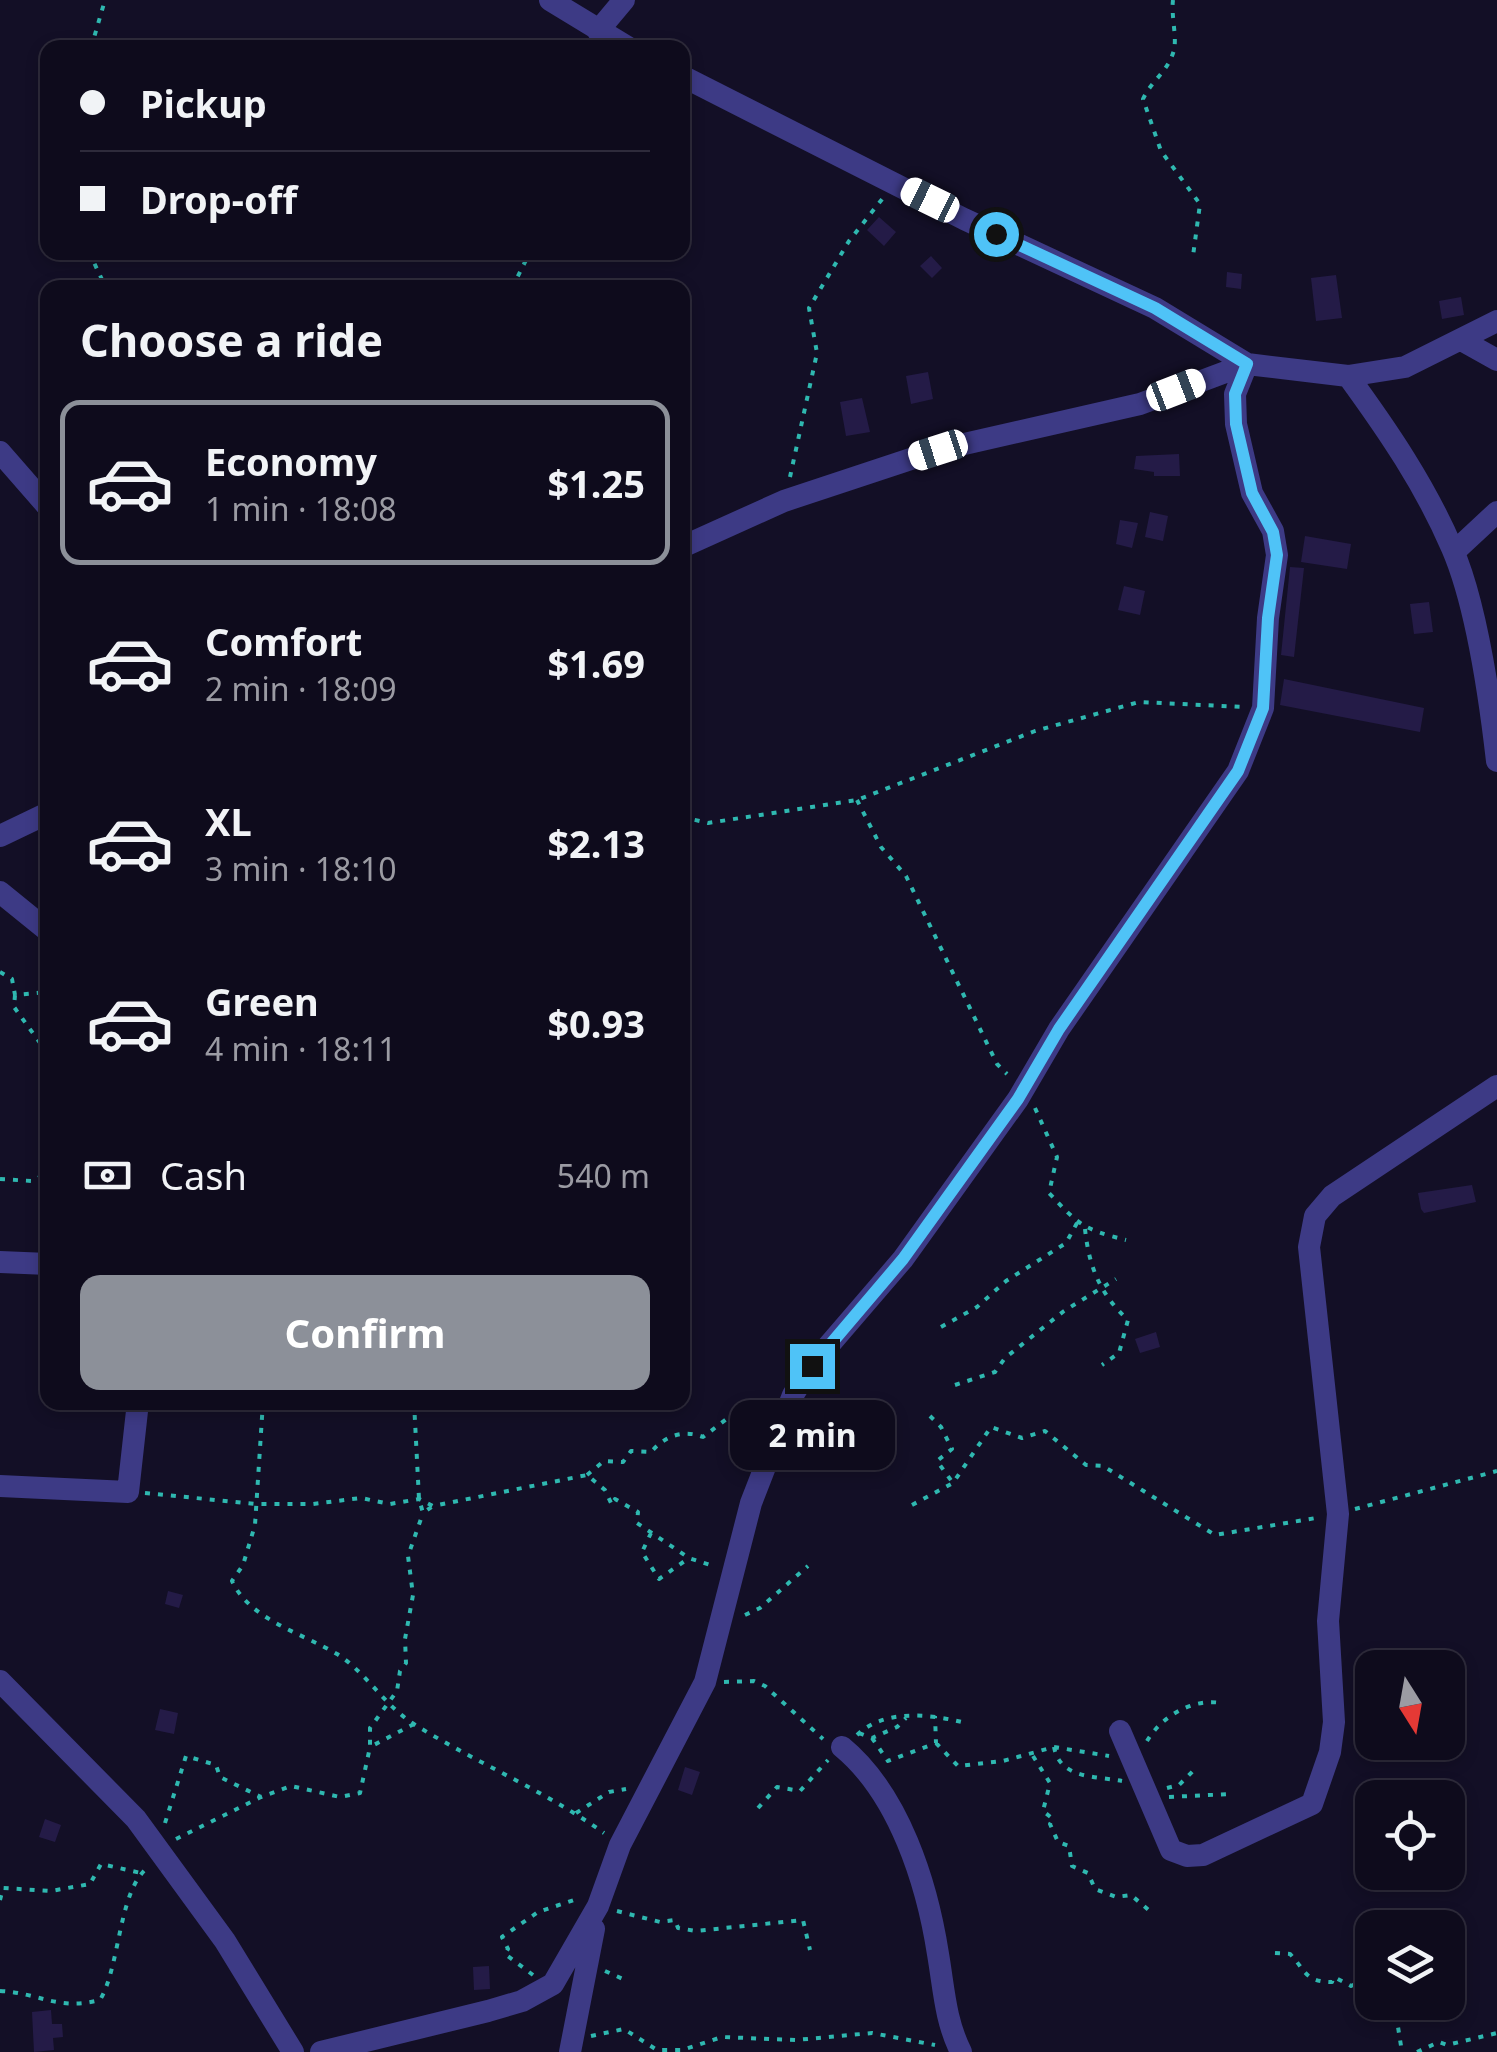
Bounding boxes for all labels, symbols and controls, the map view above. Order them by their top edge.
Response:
text: Pickup [140,77,267,129]
text: Drop-off [140,173,297,225]
car [896,173,964,227]
route start [974,212,1019,257]
text: Choose a ride [80,309,383,370]
car [1143,365,1209,415]
car [905,426,971,474]
text: Economy [205,435,377,487]
icon: car [85,438,175,528]
text: $1.25 [547,457,645,509]
text: 1 min · 18:08 [205,487,397,530]
text: Comfort [205,615,362,667]
icon: car [85,618,175,708]
text: $1.69 [547,637,645,689]
text: 2 min · 18:09 [205,667,397,710]
text: XL [205,795,252,847]
icon: car [85,798,175,888]
text: $2.13 [547,817,645,869]
text: 3 min · 18:10 [205,847,397,890]
text: Green [205,975,319,1027]
icon: car [85,978,175,1068]
text: $0.93 [547,997,645,1049]
text: 4 min · 18:11 [205,1027,397,1070]
icon: cash [80,1148,135,1203]
text: Cash [160,1149,247,1201]
text: 540 m [557,1154,650,1197]
button: Confirm [80,1275,650,1390]
route end [790,1344,835,1389]
callout: 2 min [730,1401,894,1471]
text: 2 min [768,1413,857,1456]
north arrow [1355,1650,1465,1760]
map controls [1355,1650,1465,2020]
button: locate [1355,1780,1465,1890]
button: layers [1355,1910,1465,2020]

